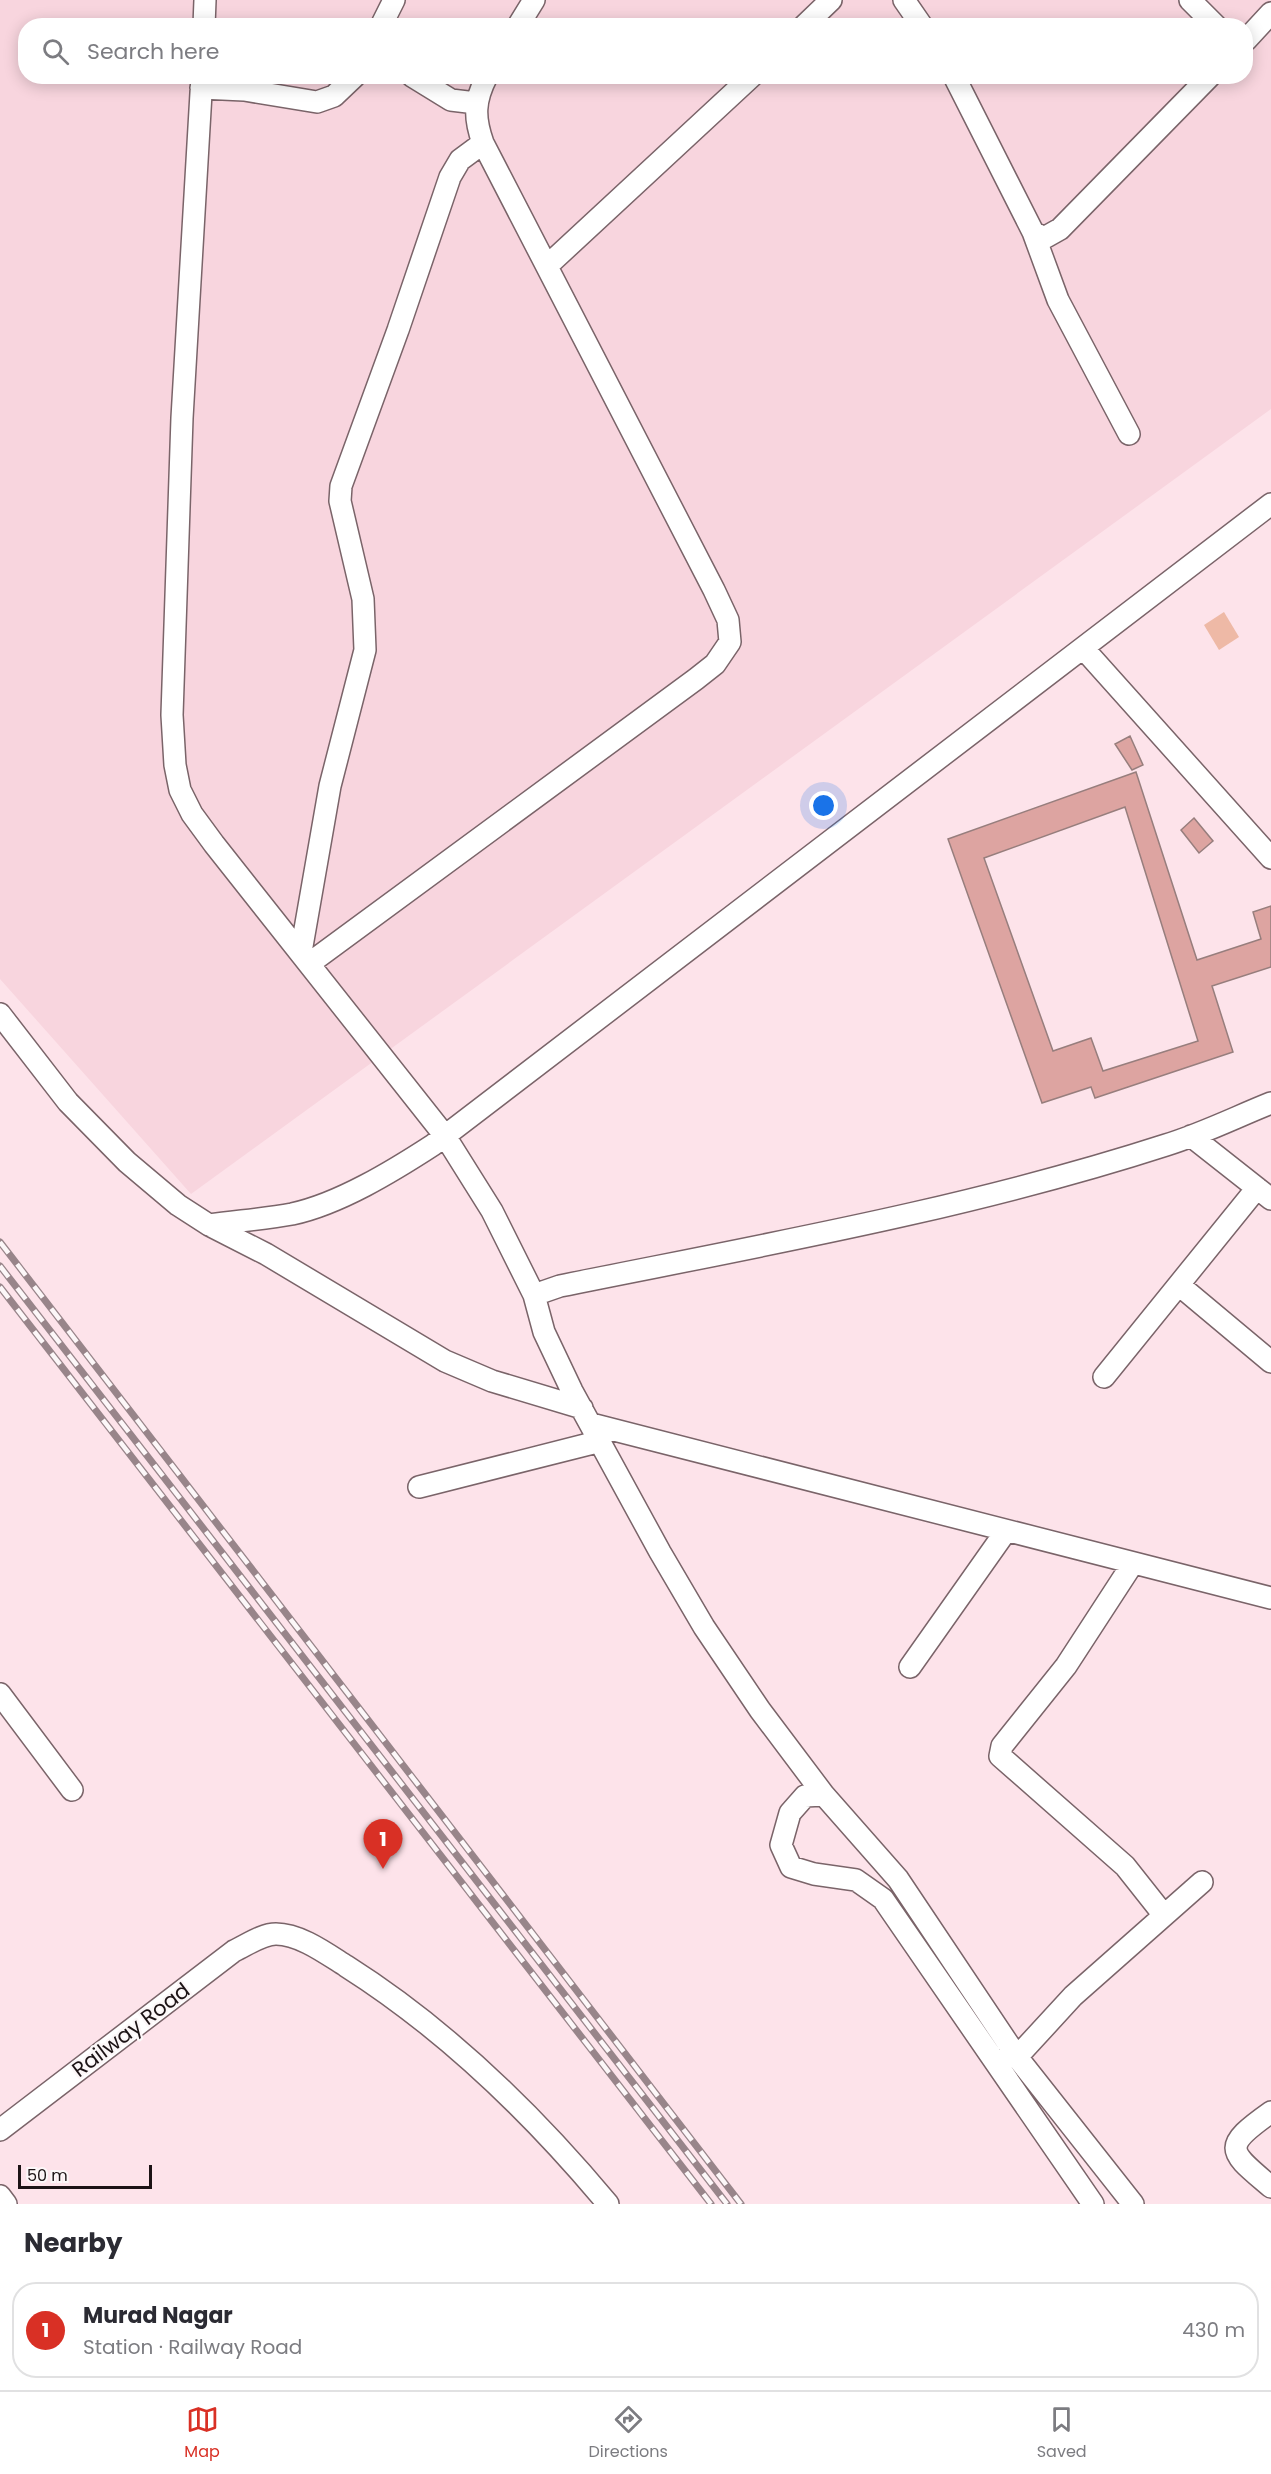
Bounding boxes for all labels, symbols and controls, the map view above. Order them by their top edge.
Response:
search box [18,18,1253,84]
icon: search [39,35,72,68]
text: Search here [87,36,220,67]
your location [809,791,838,820]
pin: 1 [364,1820,403,1869]
street label: Railway Road [66,1976,196,2084]
scale bar [18,2162,152,2190]
text: 50 m [27,2164,68,2187]
text: Nearby [24,2225,122,2261]
text: Murad Nagar [83,2300,233,2331]
text: 1 [42,2316,49,2344]
text: 430 m [1182,2316,1245,2344]
text: Station · Railway Road [83,2333,302,2361]
tab: Map [184,2403,220,2464]
tab: Directions [589,2403,668,2464]
tab: Saved [1037,2403,1087,2464]

